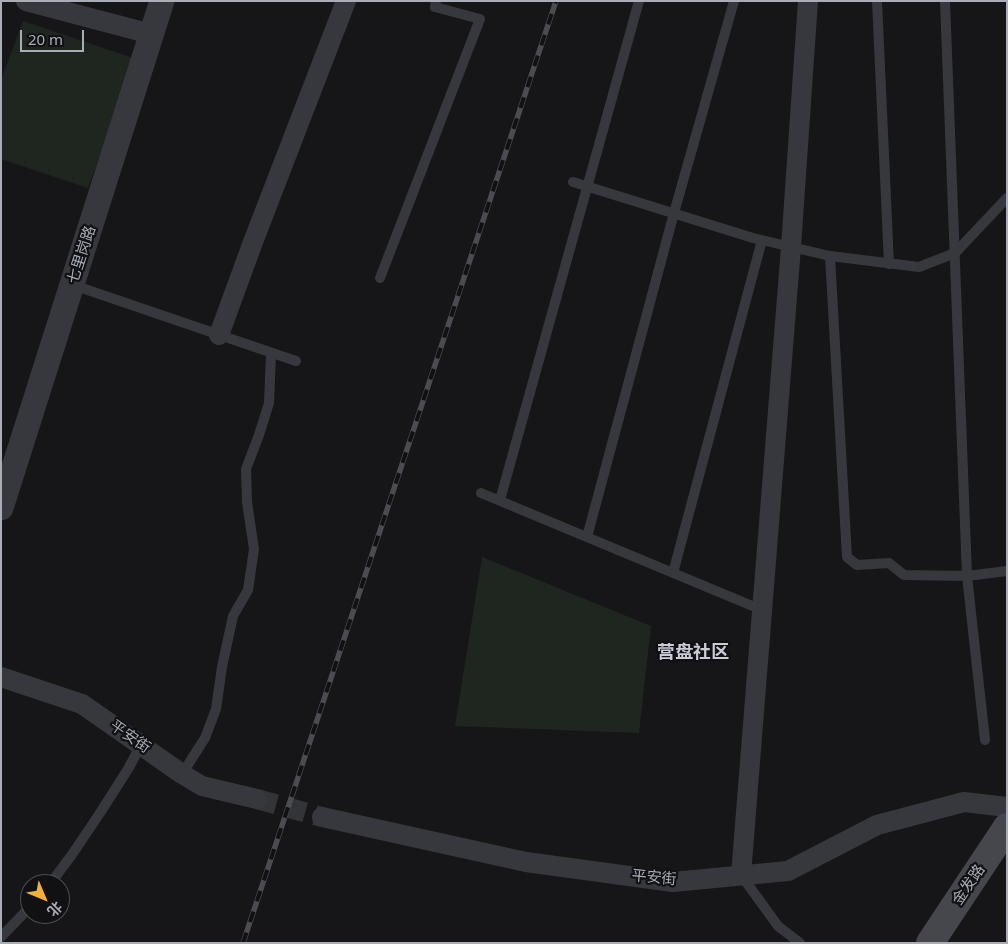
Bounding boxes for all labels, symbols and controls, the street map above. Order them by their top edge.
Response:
scale bar [22,20,86,52]
text: 20 m [28,29,63,49]
street label: 七里岗路 [64,224,100,286]
district label: 营盘社区 [657,642,729,664]
street label: 平安街 [106,717,154,757]
street label: 金发路 [949,861,989,909]
street label: 平安街 [631,867,677,889]
north arrow [20,874,70,924]
text: 北 [44,898,67,921]

